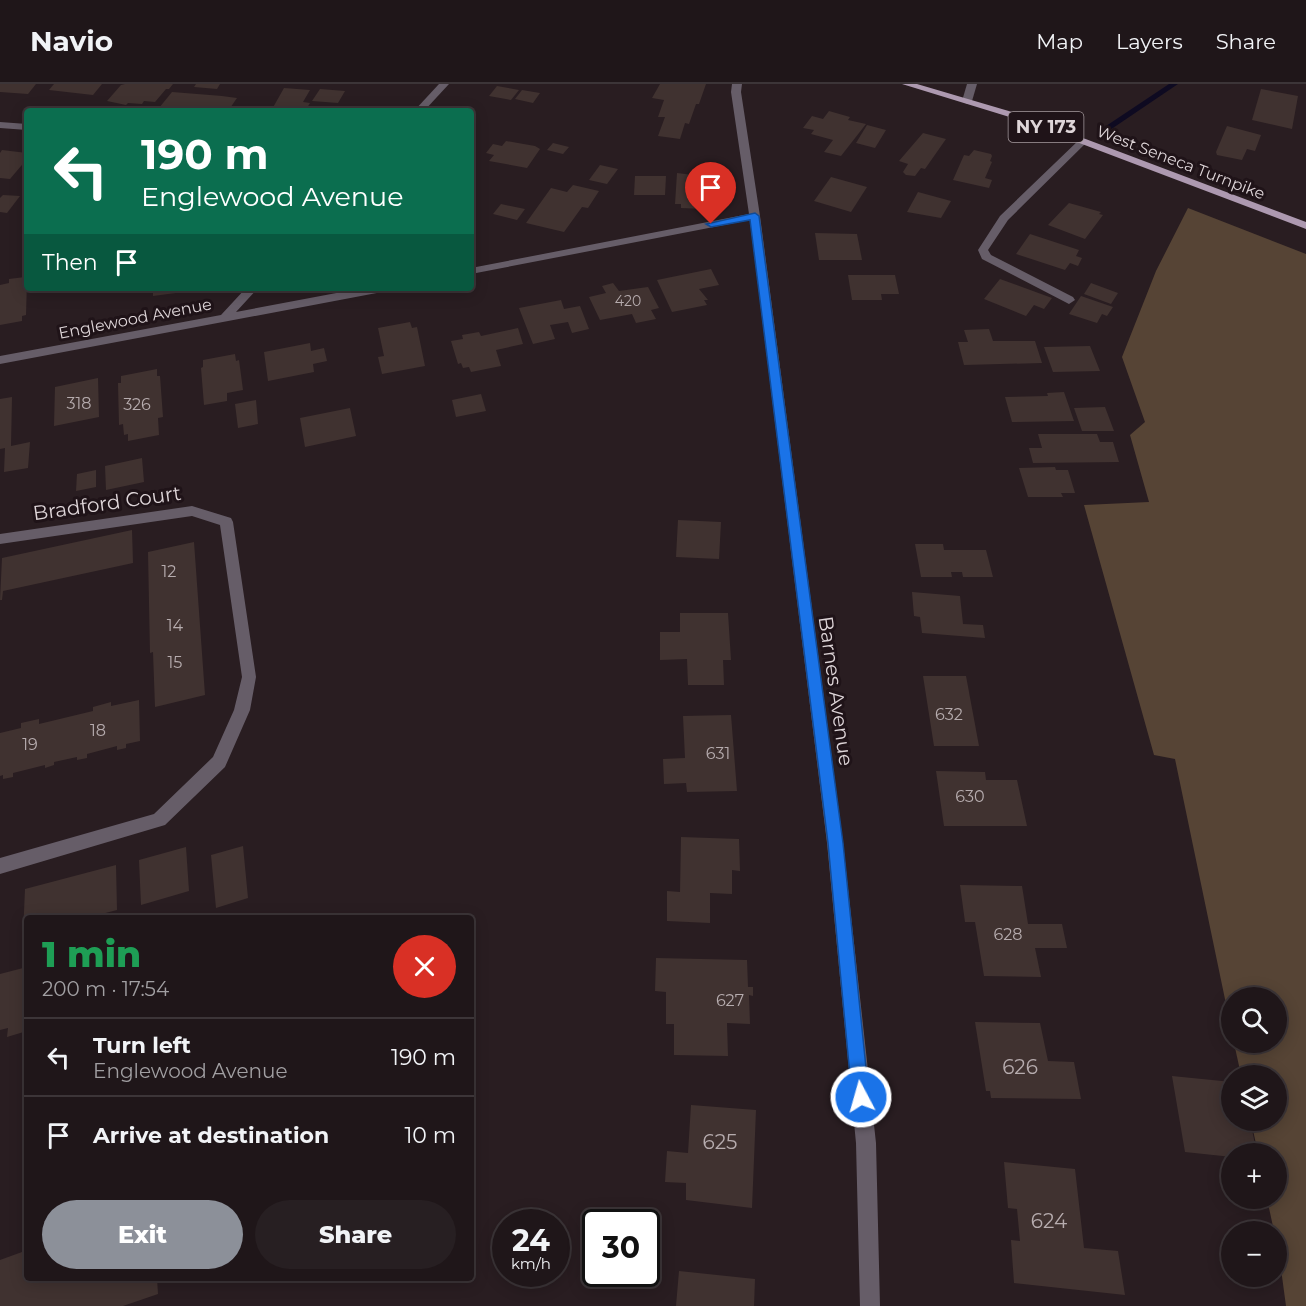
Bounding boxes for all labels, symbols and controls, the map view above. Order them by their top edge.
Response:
text: Navio [30,24,113,58]
text: Map [1036,29,1083,54]
text: Layers [1116,29,1183,54]
text: Share [1216,29,1276,54]
road number: NY 173 [1008,112,1084,142]
street label: West Seneca Turnpike [1094,122,1268,203]
text: 190 m [141,128,269,180]
icon: left [42,132,120,210]
pin [685,162,736,224]
icon: arrive [694,171,727,204]
text: Englewood Avenue [141,180,404,213]
icon: arrive [110,246,143,279]
text: Then [42,249,98,276]
house number: 420 [615,292,641,310]
street label: Englewood Avenue [57,294,213,343]
house number: 318 [66,394,92,413]
house number: 326 [123,395,151,414]
street label: Bradford Court [31,481,183,525]
house number: 12 [162,562,176,581]
street label: Barnes Avenue [814,615,858,767]
house number: 14 [167,616,184,635]
house number: 15 [168,653,182,672]
house number: 632 [935,705,963,724]
house number: 18 [90,721,106,740]
house number: 19 [22,735,38,754]
house number: 631 [706,744,730,763]
house number: 630 [955,787,985,806]
house number: 628 [993,925,1023,944]
text: 1 min [42,932,141,976]
button: close [393,935,456,998]
text: 200 m · 17:54 [42,977,169,1001]
map controls [1221,987,1287,1287]
button: search [1221,987,1287,1053]
house number: 627 [716,991,744,1010]
text: Turn left [93,1032,191,1059]
icon: left [42,1041,75,1074]
text: 190 m [391,1044,456,1071]
house number: 626 [1002,1055,1038,1079]
text: Englewood Avenue [93,1059,288,1083]
position arrow [829,1065,893,1129]
button: layers [1221,1065,1287,1131]
icon: arrive [42,1119,75,1152]
text: Arrive at destination [93,1122,329,1149]
text: 10 m [404,1122,456,1149]
house number: 625 [703,1130,737,1154]
button: + [1221,1143,1287,1209]
button: Exit [42,1200,243,1269]
button: Share [255,1200,456,1269]
speed limit sign: 30 [582,1209,660,1287]
house number: 624 [1031,1209,1067,1233]
button: − [1221,1221,1287,1287]
text: 24 [512,1222,550,1259]
text: km/h [511,1254,551,1273]

